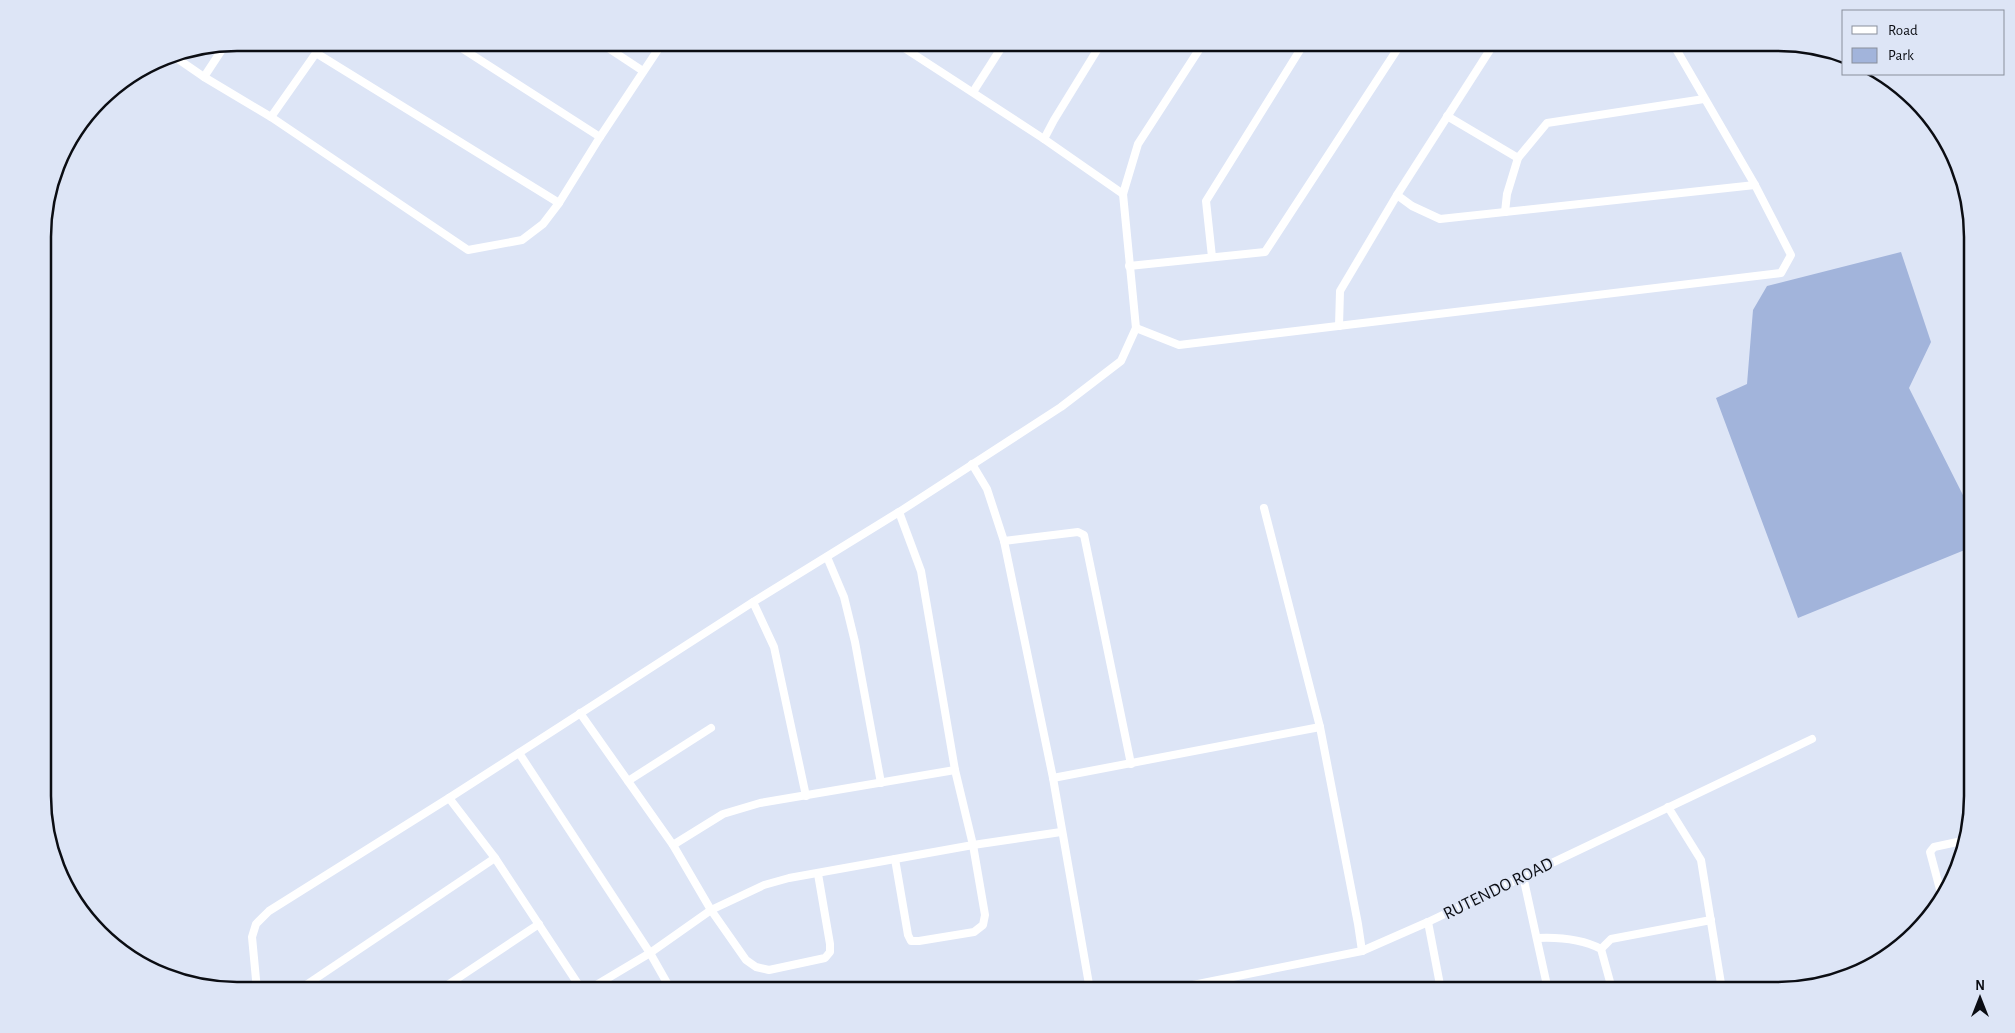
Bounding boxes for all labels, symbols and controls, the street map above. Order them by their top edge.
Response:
legend [1842,10,2005,75]
text: Road [1888,23,1918,38]
text: Park [1888,48,1914,63]
street label: RUTENDO ROAD [1441,855,1556,923]
north arrow [1955,973,2005,1023]
text: N [1975,979,1985,993]

